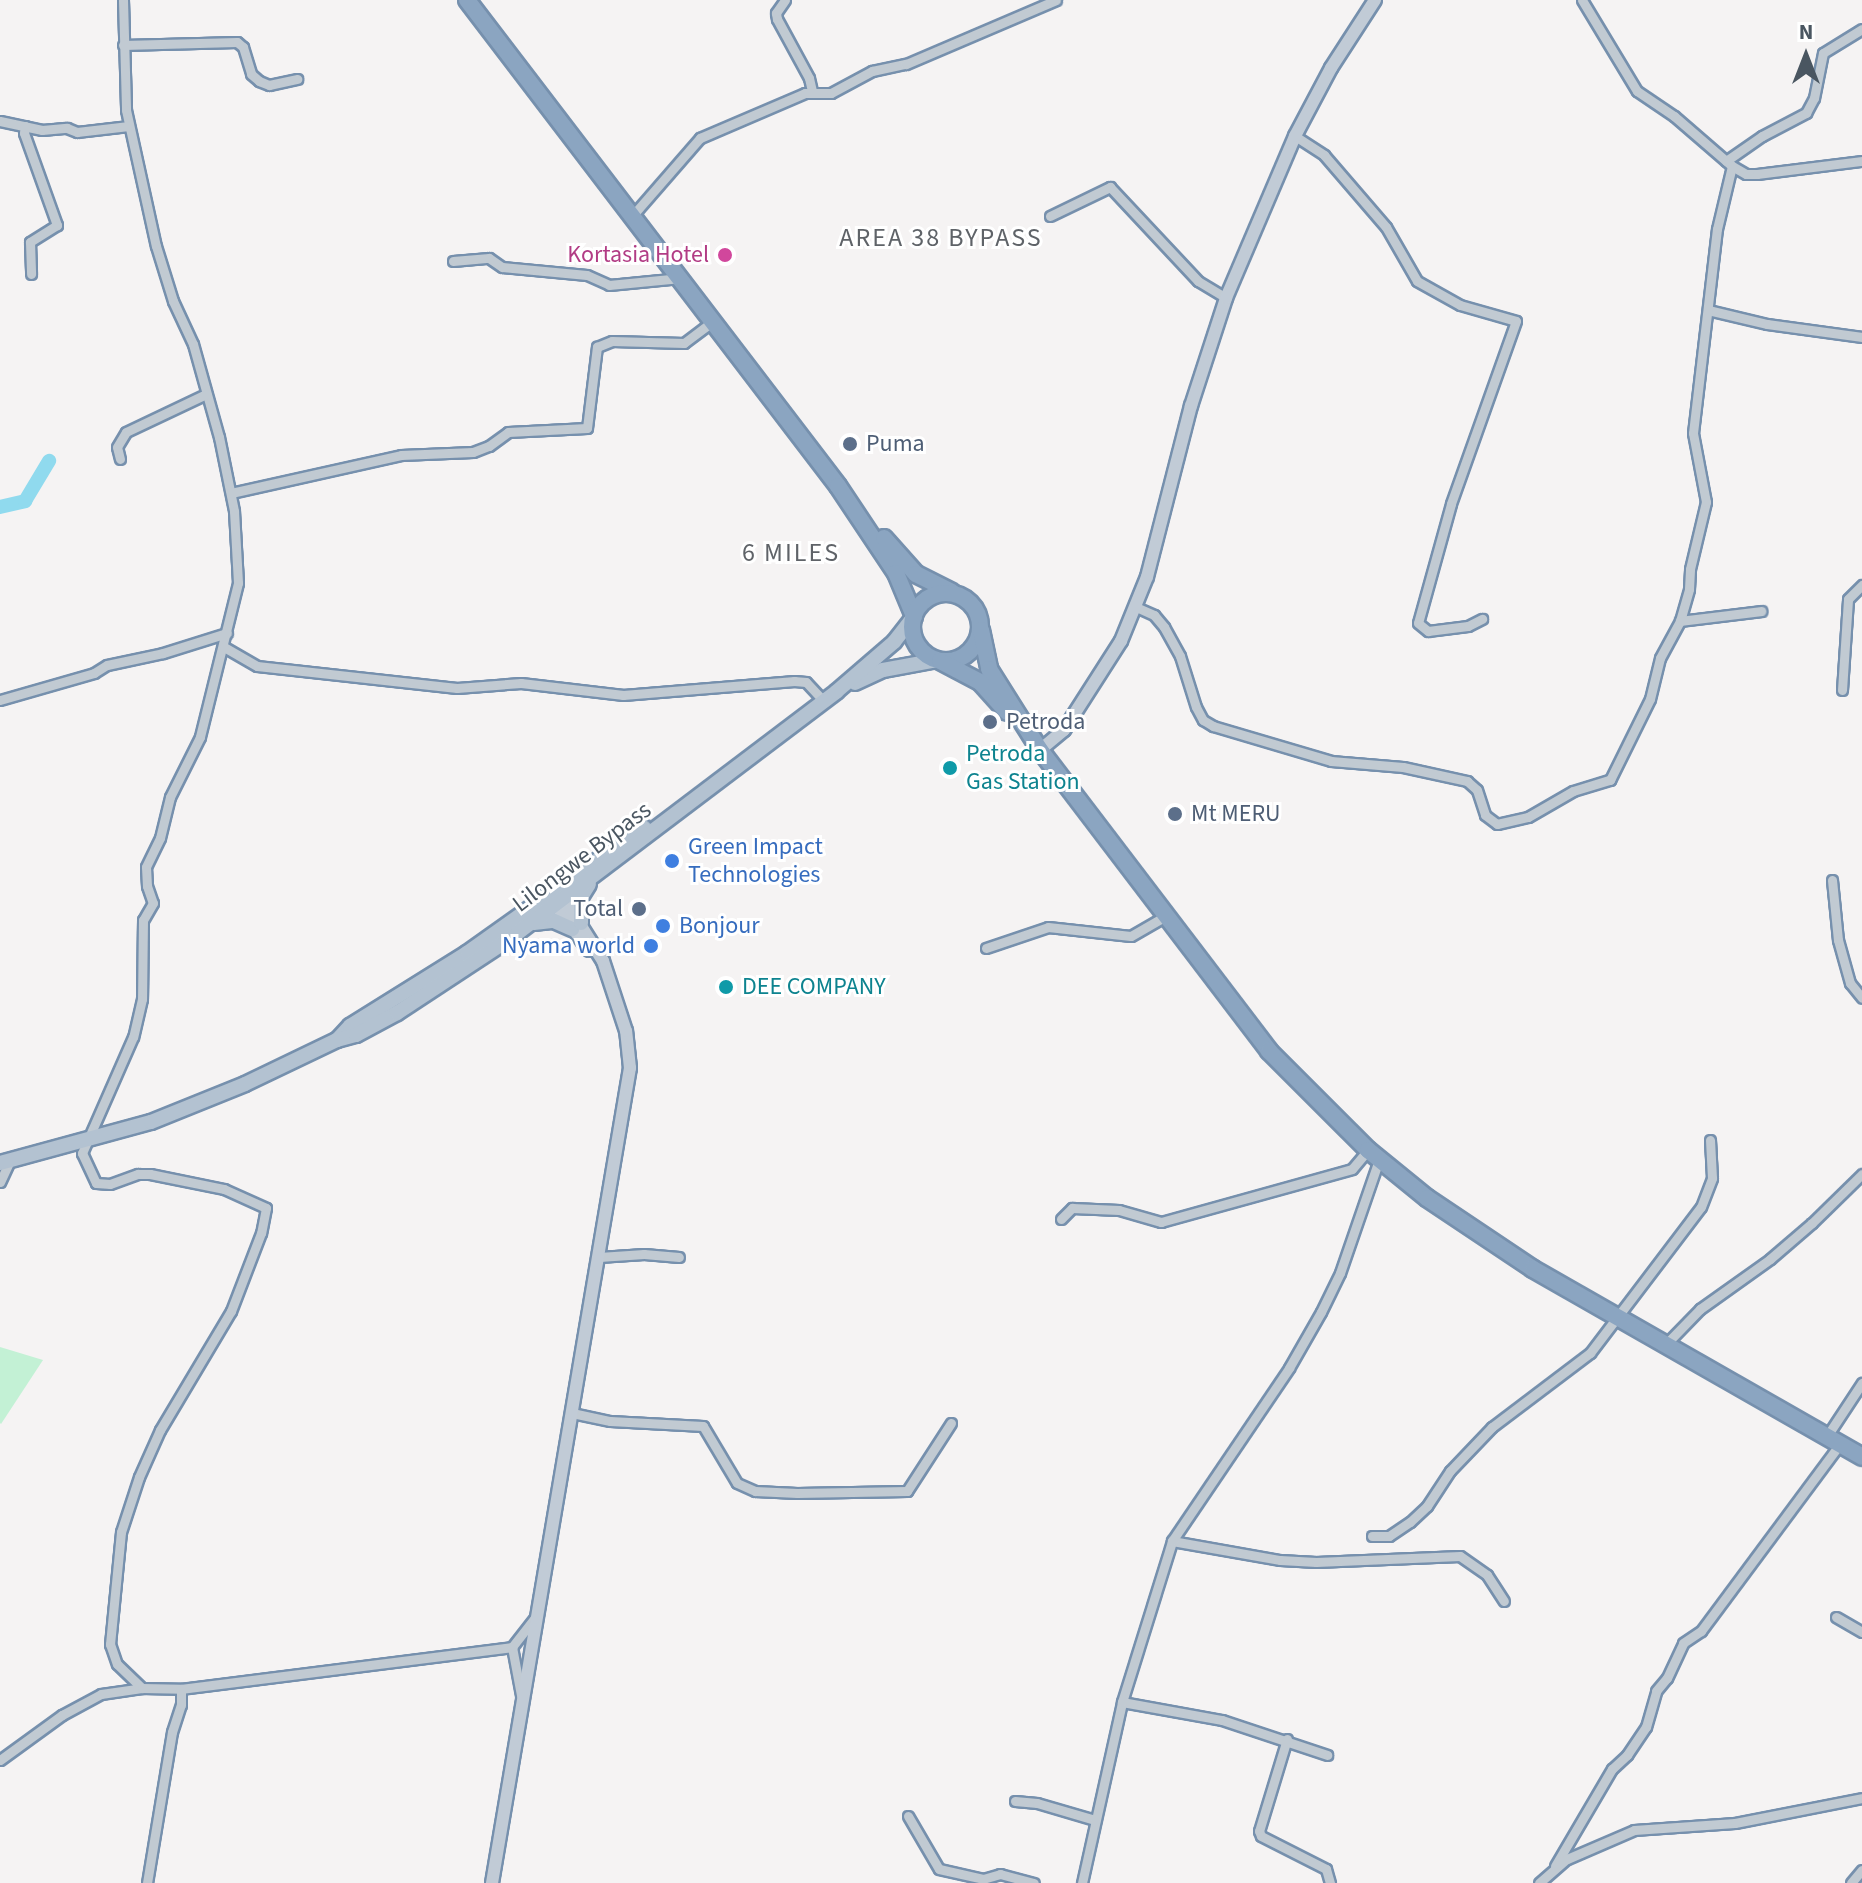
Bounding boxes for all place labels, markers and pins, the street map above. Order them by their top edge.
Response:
place label: Kortasia Hotel [567,241,709,269]
marker: Kortasia Hotel [716,246,734,264]
place label: Puma [866,430,925,458]
marker: Puma [841,435,859,453]
place label: Petroda [1006,708,1085,736]
marker: Petroda [981,713,999,731]
place label: Petroda Gas Station [966,740,1080,796]
marker: Petroda Gas Station [941,759,959,777]
place label: Mt MERU [1191,800,1281,828]
marker: Mt MERU [1166,805,1184,823]
place label: Green Impact Technologies [688,833,823,889]
marker: Green Impact Technologies [663,852,681,870]
place label: Total [573,895,623,923]
marker: Total [630,900,648,918]
place label: Bonjour [679,912,760,940]
marker: Bonjour [654,917,672,935]
place label: Nyama world [502,932,635,960]
marker: Nyama world [642,937,660,955]
place label: DEE COMPANY [742,973,886,1001]
marker: DEE COMPANY [717,978,735,996]

